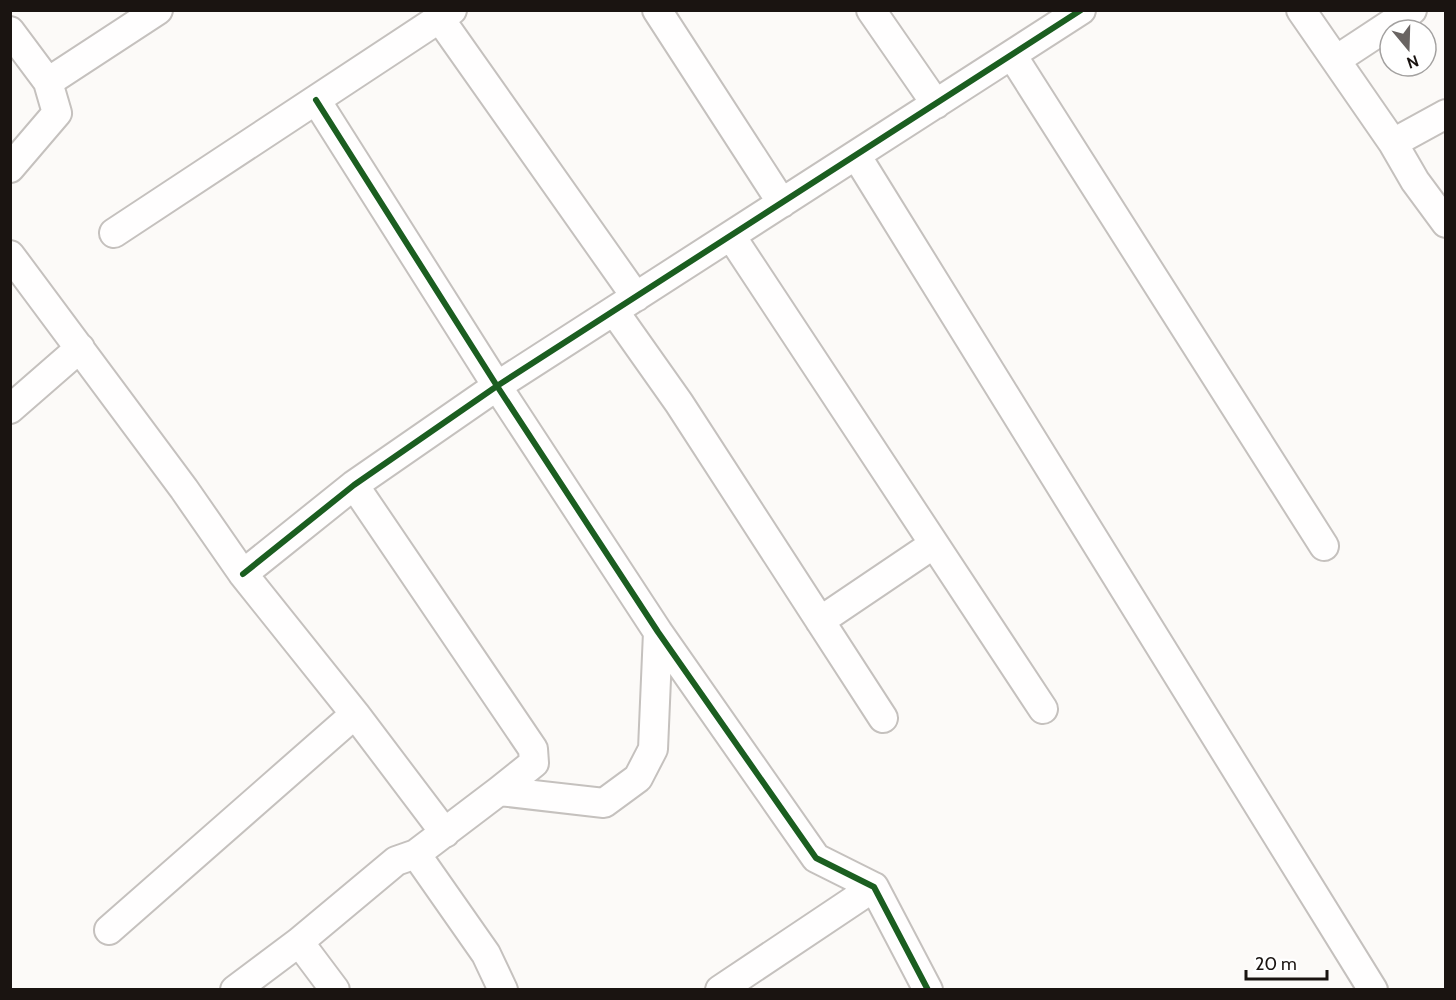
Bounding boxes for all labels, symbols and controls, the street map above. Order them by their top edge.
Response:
north arrow [1378,18,1438,78]
text: N [1404,51,1421,73]
scale bar [1246,943,1327,981]
text: 20 m [1255,953,1297,975]

